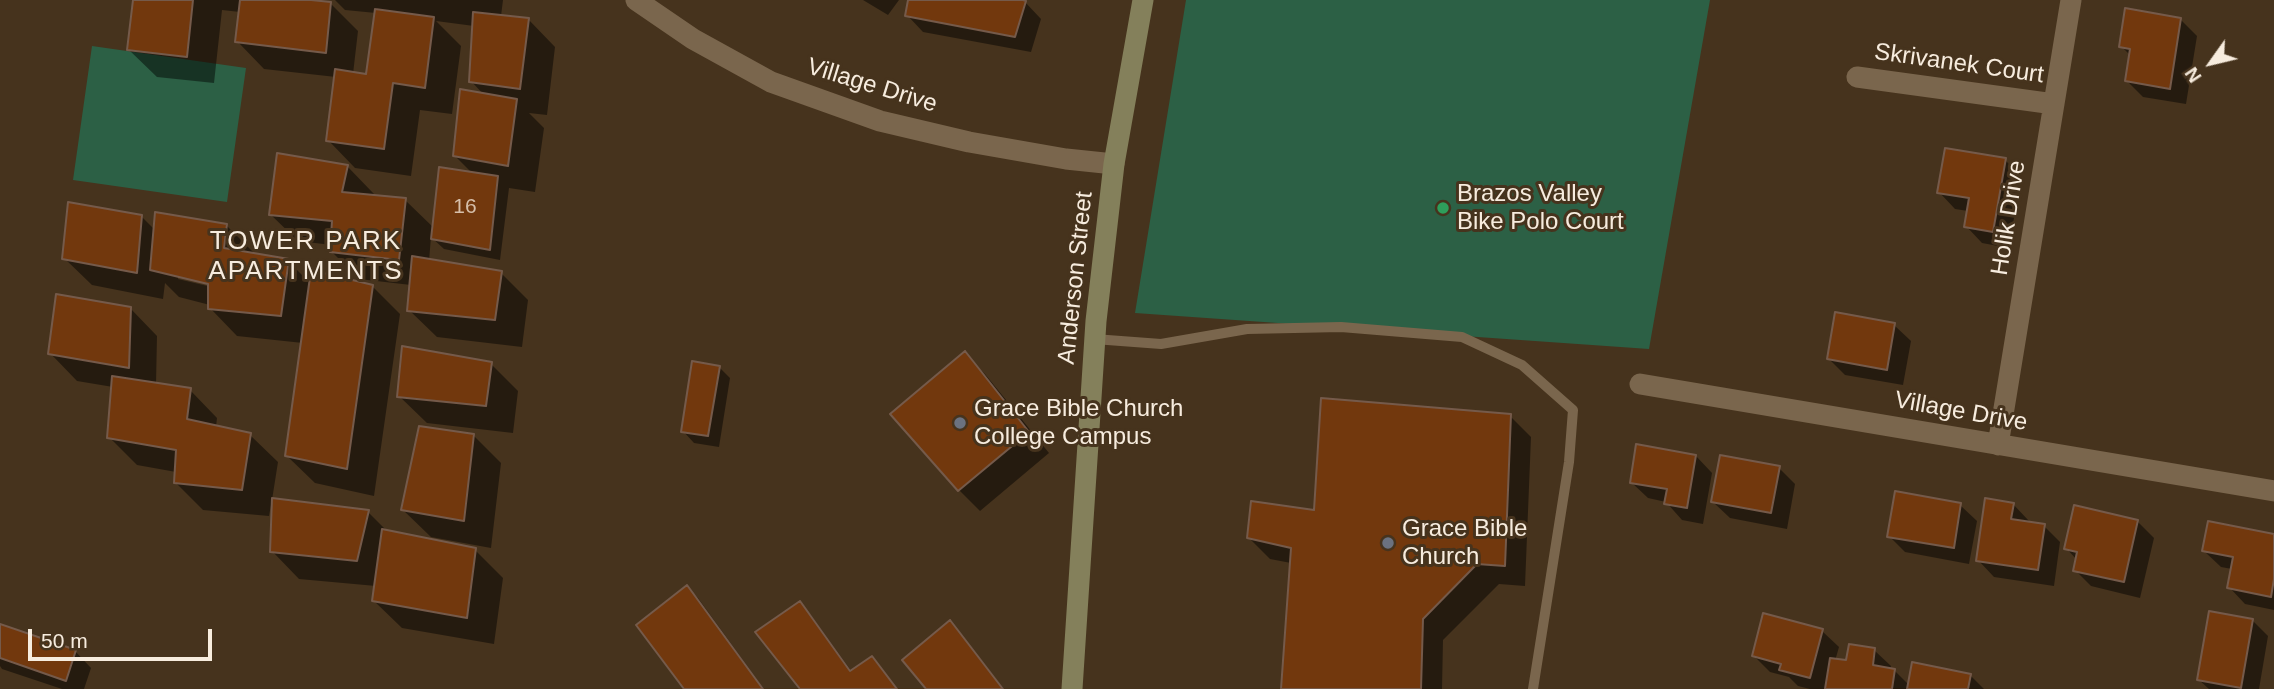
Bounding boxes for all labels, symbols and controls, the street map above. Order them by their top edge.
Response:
north arrow [2176,28,2246,98]
street label: Skrivanek Court [1872,38,2046,90]
street label: Village Drive [804,53,940,119]
text: N [2181,63,2206,87]
street label: Holik Drive [1986,158,2032,278]
place label: Brazos Valley Bike Polo Court [1457,180,1624,236]
street label: Anderson Street [1053,190,1099,366]
house number: 16 [453,194,477,220]
marker: Brazos Valley Bike Polo Court [1435,200,1451,216]
district label: TOWER PARK APARTMENTS [210,226,402,288]
street label: Village Drive [1892,386,2030,438]
place label: Grace Bible Church College Campus [974,395,1183,451]
marker: Grace Bible Church College Campus [952,415,968,431]
place label: Grace Bible Church [1402,515,1527,571]
marker: Grace Bible Church [1380,535,1396,551]
scale bar [32,616,215,660]
text: 50 m [41,629,88,652]

